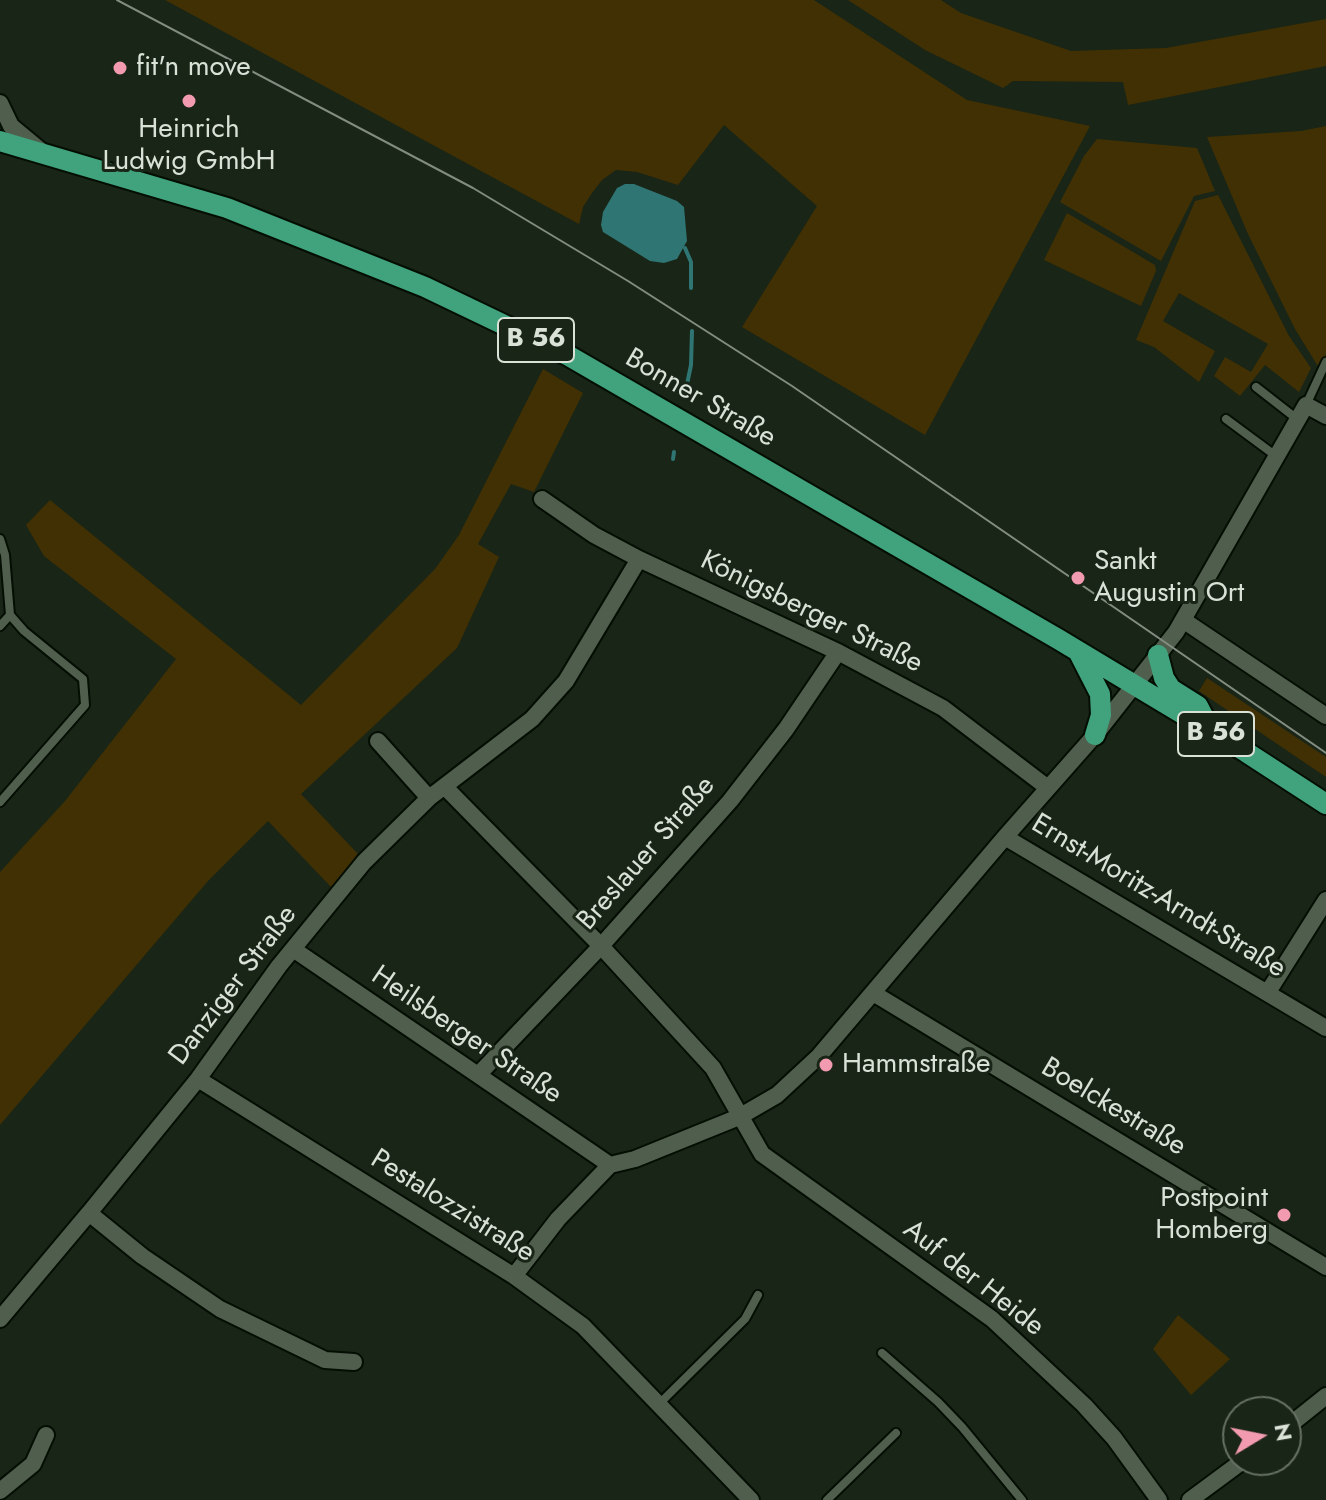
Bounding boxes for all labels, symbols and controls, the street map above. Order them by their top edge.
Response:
place label: fit'n move [136,51,251,85]
marker: fit'n move [111,59,129,77]
marker: Heinrich Ludwig GmbH [180,92,198,110]
place label: Heinrich Ludwig GmbH [103,113,275,179]
road number: B 56 [498,318,574,362]
street label: Bonner Straße [619,342,781,456]
street label: Königsberger Straße [695,545,927,681]
place label: Sankt Augustin Ort [1094,545,1244,611]
marker: Sankt Augustin Ort [1069,569,1087,587]
road number: B 56 [1178,712,1254,756]
street label: Breslauer Straße [571,770,723,938]
street label: Ernst-Moritz-Arndt-Straße [1025,808,1291,986]
street label: Danziger Straße [163,900,305,1072]
street label: Heilsberger Straße [364,960,568,1112]
place label: Hammstraße [842,1048,990,1082]
street label: Boelckestraße [1035,1052,1191,1164]
marker: Hammstraße [817,1056,835,1074]
street label: Pestalozzistraße [364,1143,540,1271]
place label: Postpoint Homberg [1155,1182,1268,1248]
marker: Postpoint Homberg [1275,1206,1293,1224]
street label: Auf der Heide [896,1214,1050,1344]
north arrow [1222,1396,1302,1476]
text: N [1266,1421,1301,1444]

